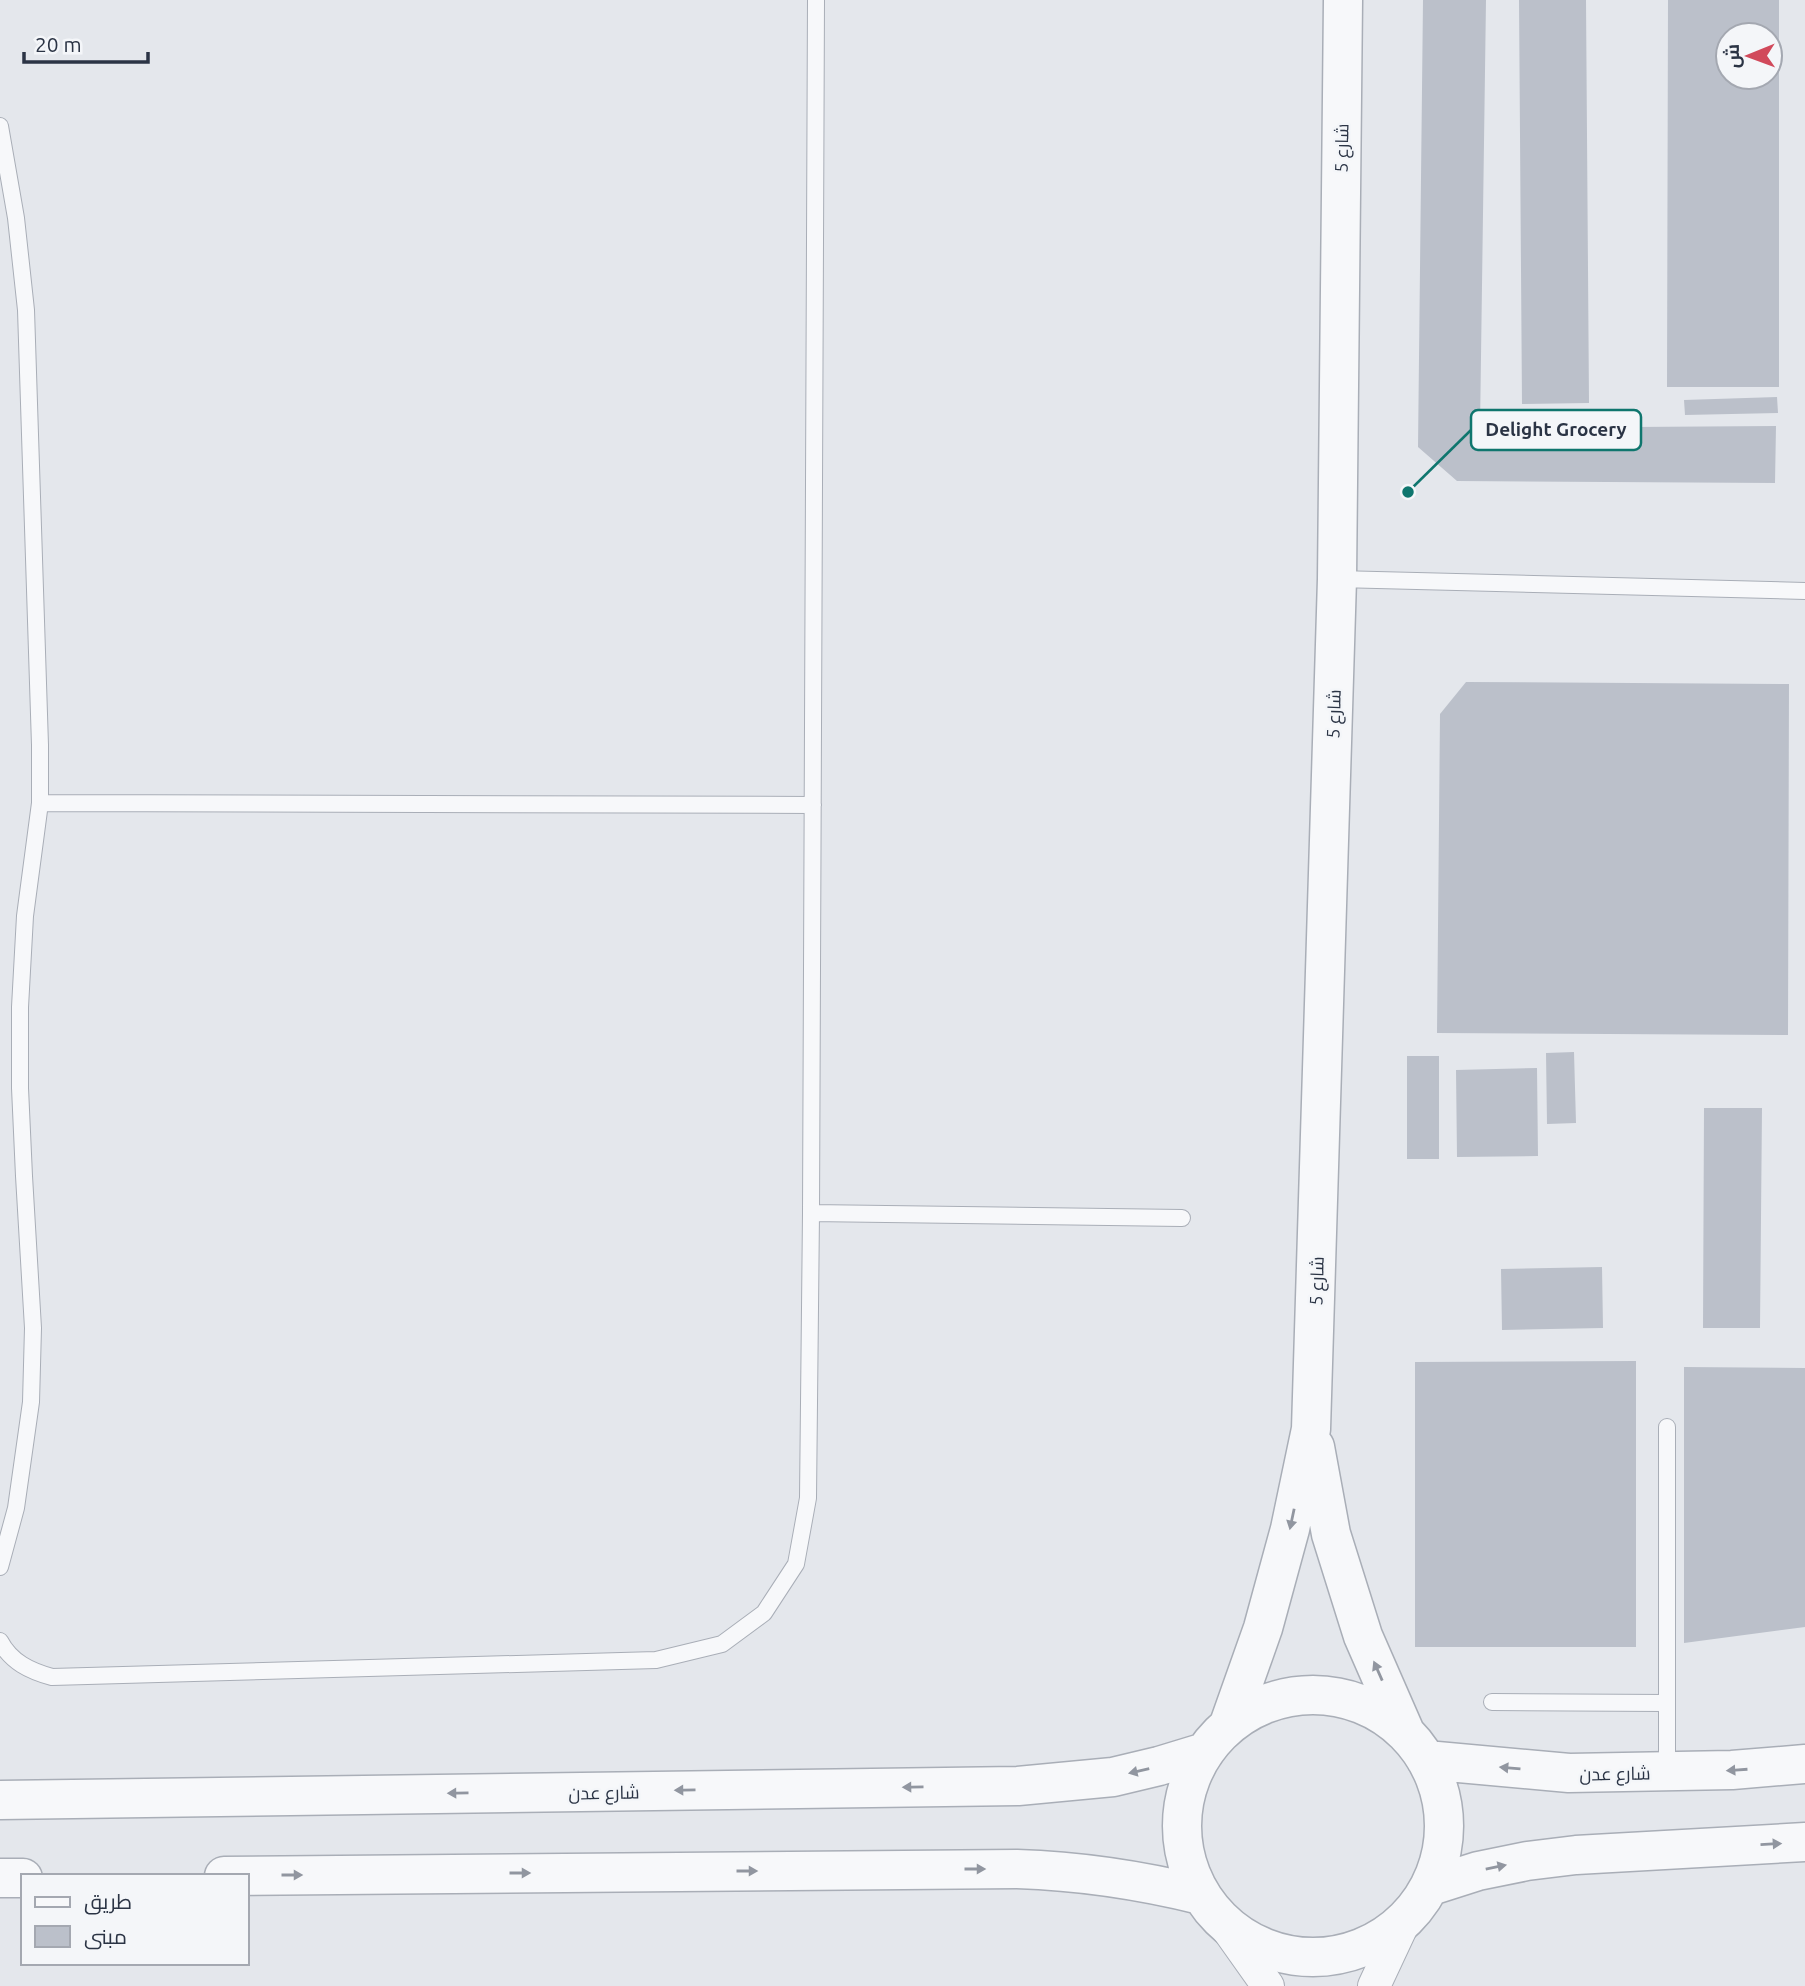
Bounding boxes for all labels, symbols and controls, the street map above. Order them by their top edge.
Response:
scale bar [24,21,149,65]
north arrow [1714,21,1784,91]
text: 20 m [35,32,82,56]
text: ش [1721,44,1744,69]
street label: شارع 5 [1331,123,1354,173]
callout: Delight Grocery [1471,410,1641,450]
text: Delight Grocery [1485,418,1627,440]
street label: شارع 5 [1322,689,1347,739]
street label: شارع 5 [1305,1256,1330,1306]
one-way arrow [1287,1508,1298,1530]
one-way arrow [1372,1661,1383,1682]
one-way arrow [1499,1762,1521,1773]
street label: شارع عدن [1579,1762,1651,1787]
one-way arrow [1726,1765,1748,1776]
one-way arrow [1128,1766,1150,1777]
street label: شارع عدن [568,1781,640,1806]
one-way arrow [902,1782,924,1793]
one-way arrow [674,1785,696,1796]
one-way arrow [447,1788,469,1799]
one-way arrow [1761,1838,1783,1849]
one-way arrow [1485,1862,1507,1873]
one-way arrow [964,1863,986,1875]
one-way arrow [736,1865,758,1877]
one-way arrow [509,1867,531,1879]
one-way arrow [281,1869,303,1881]
legend [21,1874,248,1965]
text: طريق [84,1889,132,1915]
text: مبنى [84,1924,127,1950]

